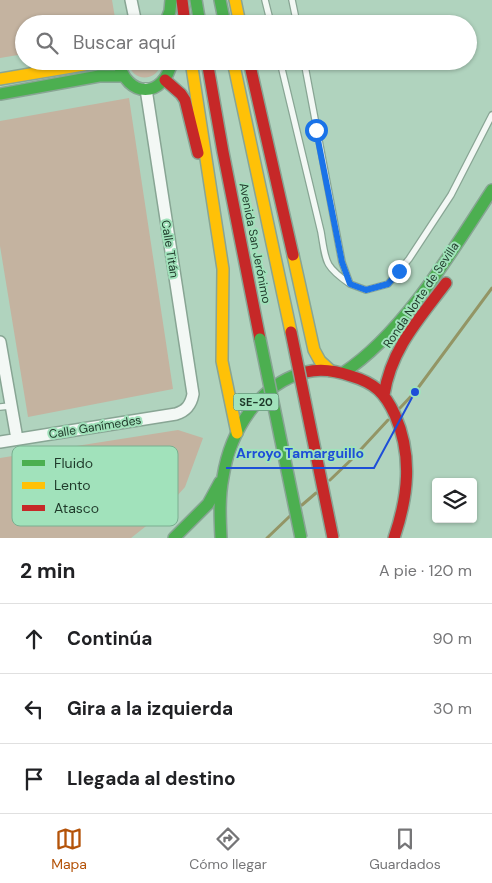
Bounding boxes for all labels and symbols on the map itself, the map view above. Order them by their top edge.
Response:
route start [305,119,328,142]
street label: Avenida San Jerónimo [235,181,275,305]
street label: Calle Titán [158,219,182,279]
street label: Ronda Norte de Sevilla [380,239,462,351]
route end [388,260,411,283]
road number: SE-20 [234,394,278,411]
street label: Calle Ganímedes [48,412,142,442]
callout: Arroyo Tamarguillo [226,439,374,468]
text: Arroyo Tamarguillo [236,444,364,462]
legend [12,446,178,526]
text: Fluido [54,454,93,472]
text: Lento [54,476,91,494]
text: Atasco [54,499,99,517]

